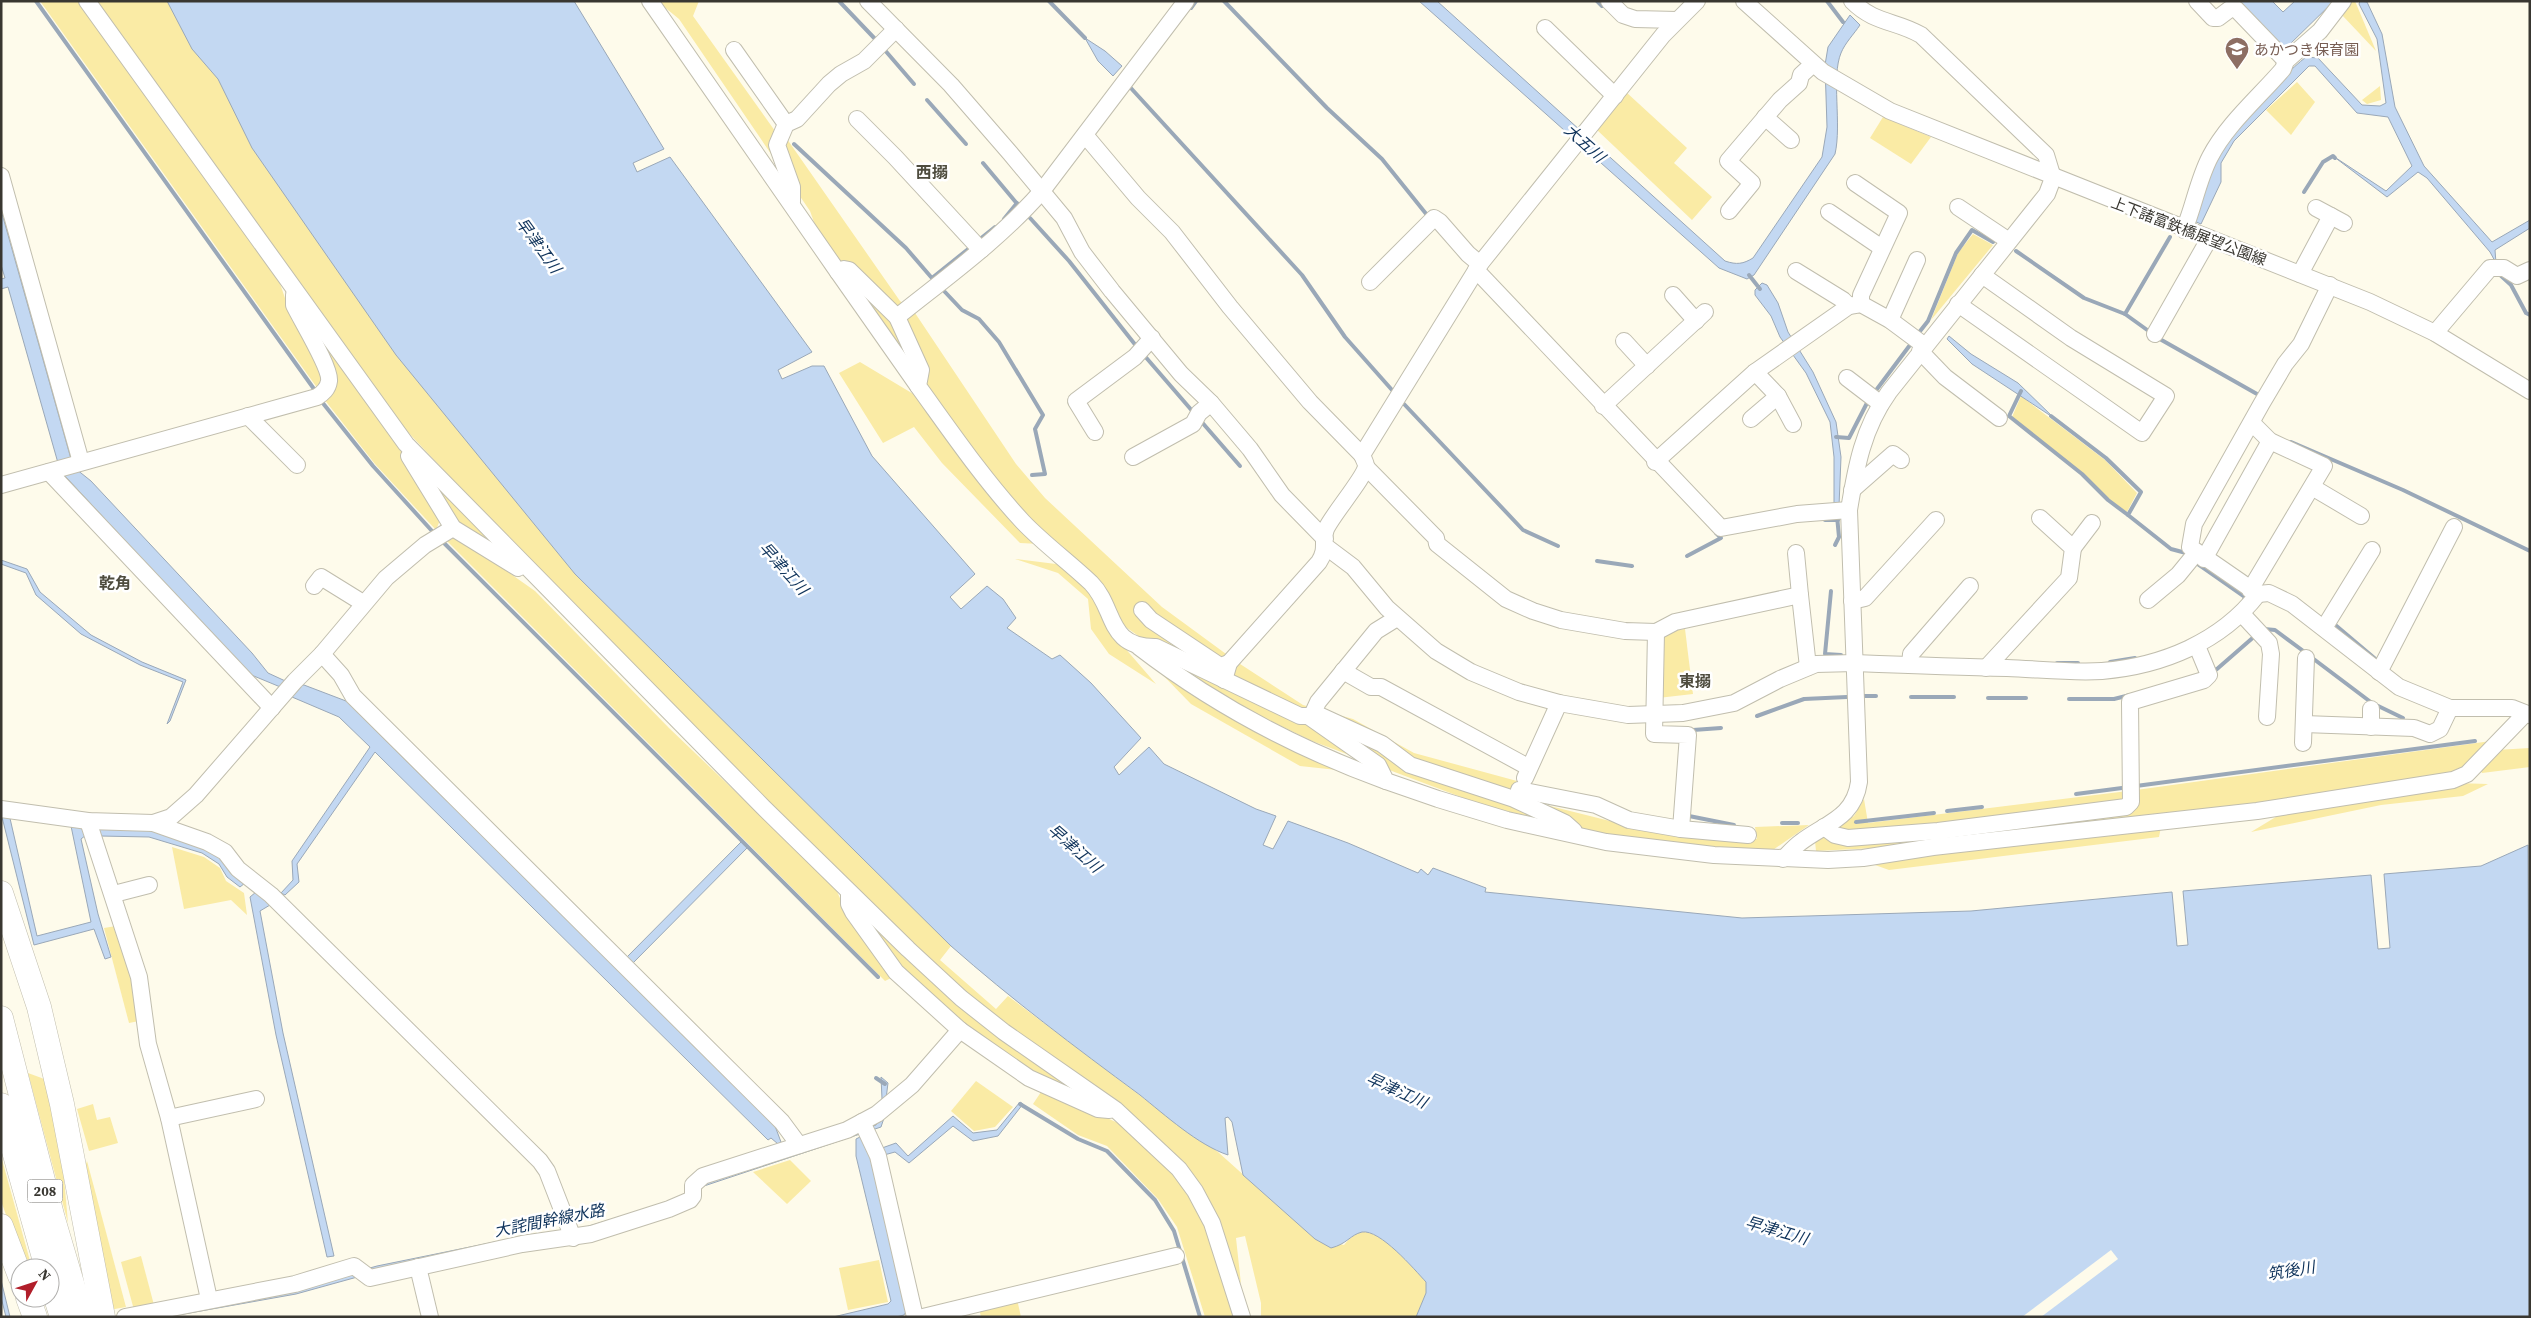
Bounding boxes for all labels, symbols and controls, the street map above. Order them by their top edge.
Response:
school or university icon: あかつき保育園 [2224,36,2250,70]
place label: あかつき保育園 [2254,39,2359,60]
water label: 大五川 [1560,119,1612,169]
district label: 西搦 [916,161,948,183]
street label: 上下諸富鉄橋展望公園線 [2108,192,2270,270]
water label: 早津江川 [511,213,568,279]
water label: 早津江川 [754,537,815,601]
district label: 乾角 [99,572,131,594]
district label: 東搦 [1679,670,1711,692]
water label: 早津江川 [1044,819,1108,879]
water label: 早津江川 [1363,1067,1433,1114]
road number: 208 [28,1180,62,1202]
water label: 大詫間幹線水路 [492,1198,608,1241]
water label: 早津江川 [1743,1211,1813,1250]
water label: 筑後川 [2266,1255,2318,1285]
north arrow [10,1258,60,1308]
text: N [34,1264,56,1285]

